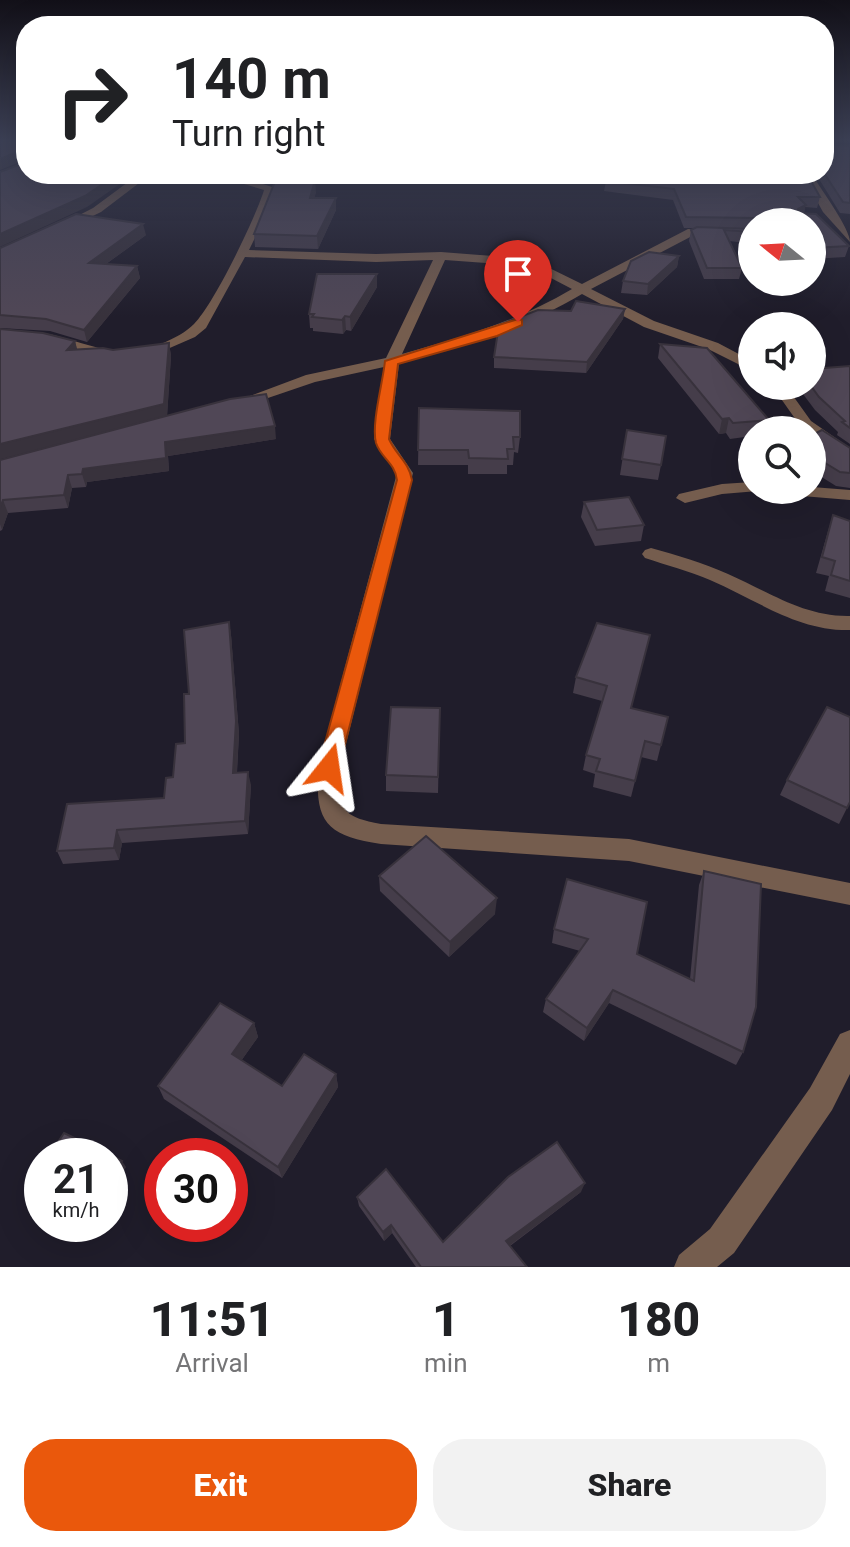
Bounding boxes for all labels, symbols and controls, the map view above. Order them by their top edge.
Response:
text: 140 m [172,46,331,112]
icon: right [40,48,144,152]
text: Turn right [172,113,325,155]
north arrow [738,208,826,296]
map controls [738,208,826,504]
pin [484,240,552,322]
icon: arrive [496,252,540,296]
button: sound [738,312,826,400]
button: search [738,416,826,504]
position arrow [287,726,371,810]
speed limit sign: 30 [144,1138,248,1242]
text: 21 [53,1156,99,1203]
text: km/h [53,1198,99,1222]
text: 11:51 [150,1291,274,1348]
text: 1 [432,1291,460,1348]
text: 180 [617,1291,700,1348]
text: Arrival [175,1348,249,1378]
text: min [424,1348,468,1378]
text: m [647,1348,670,1378]
button: Exit [24,1439,417,1531]
button: Share [433,1439,826,1531]

